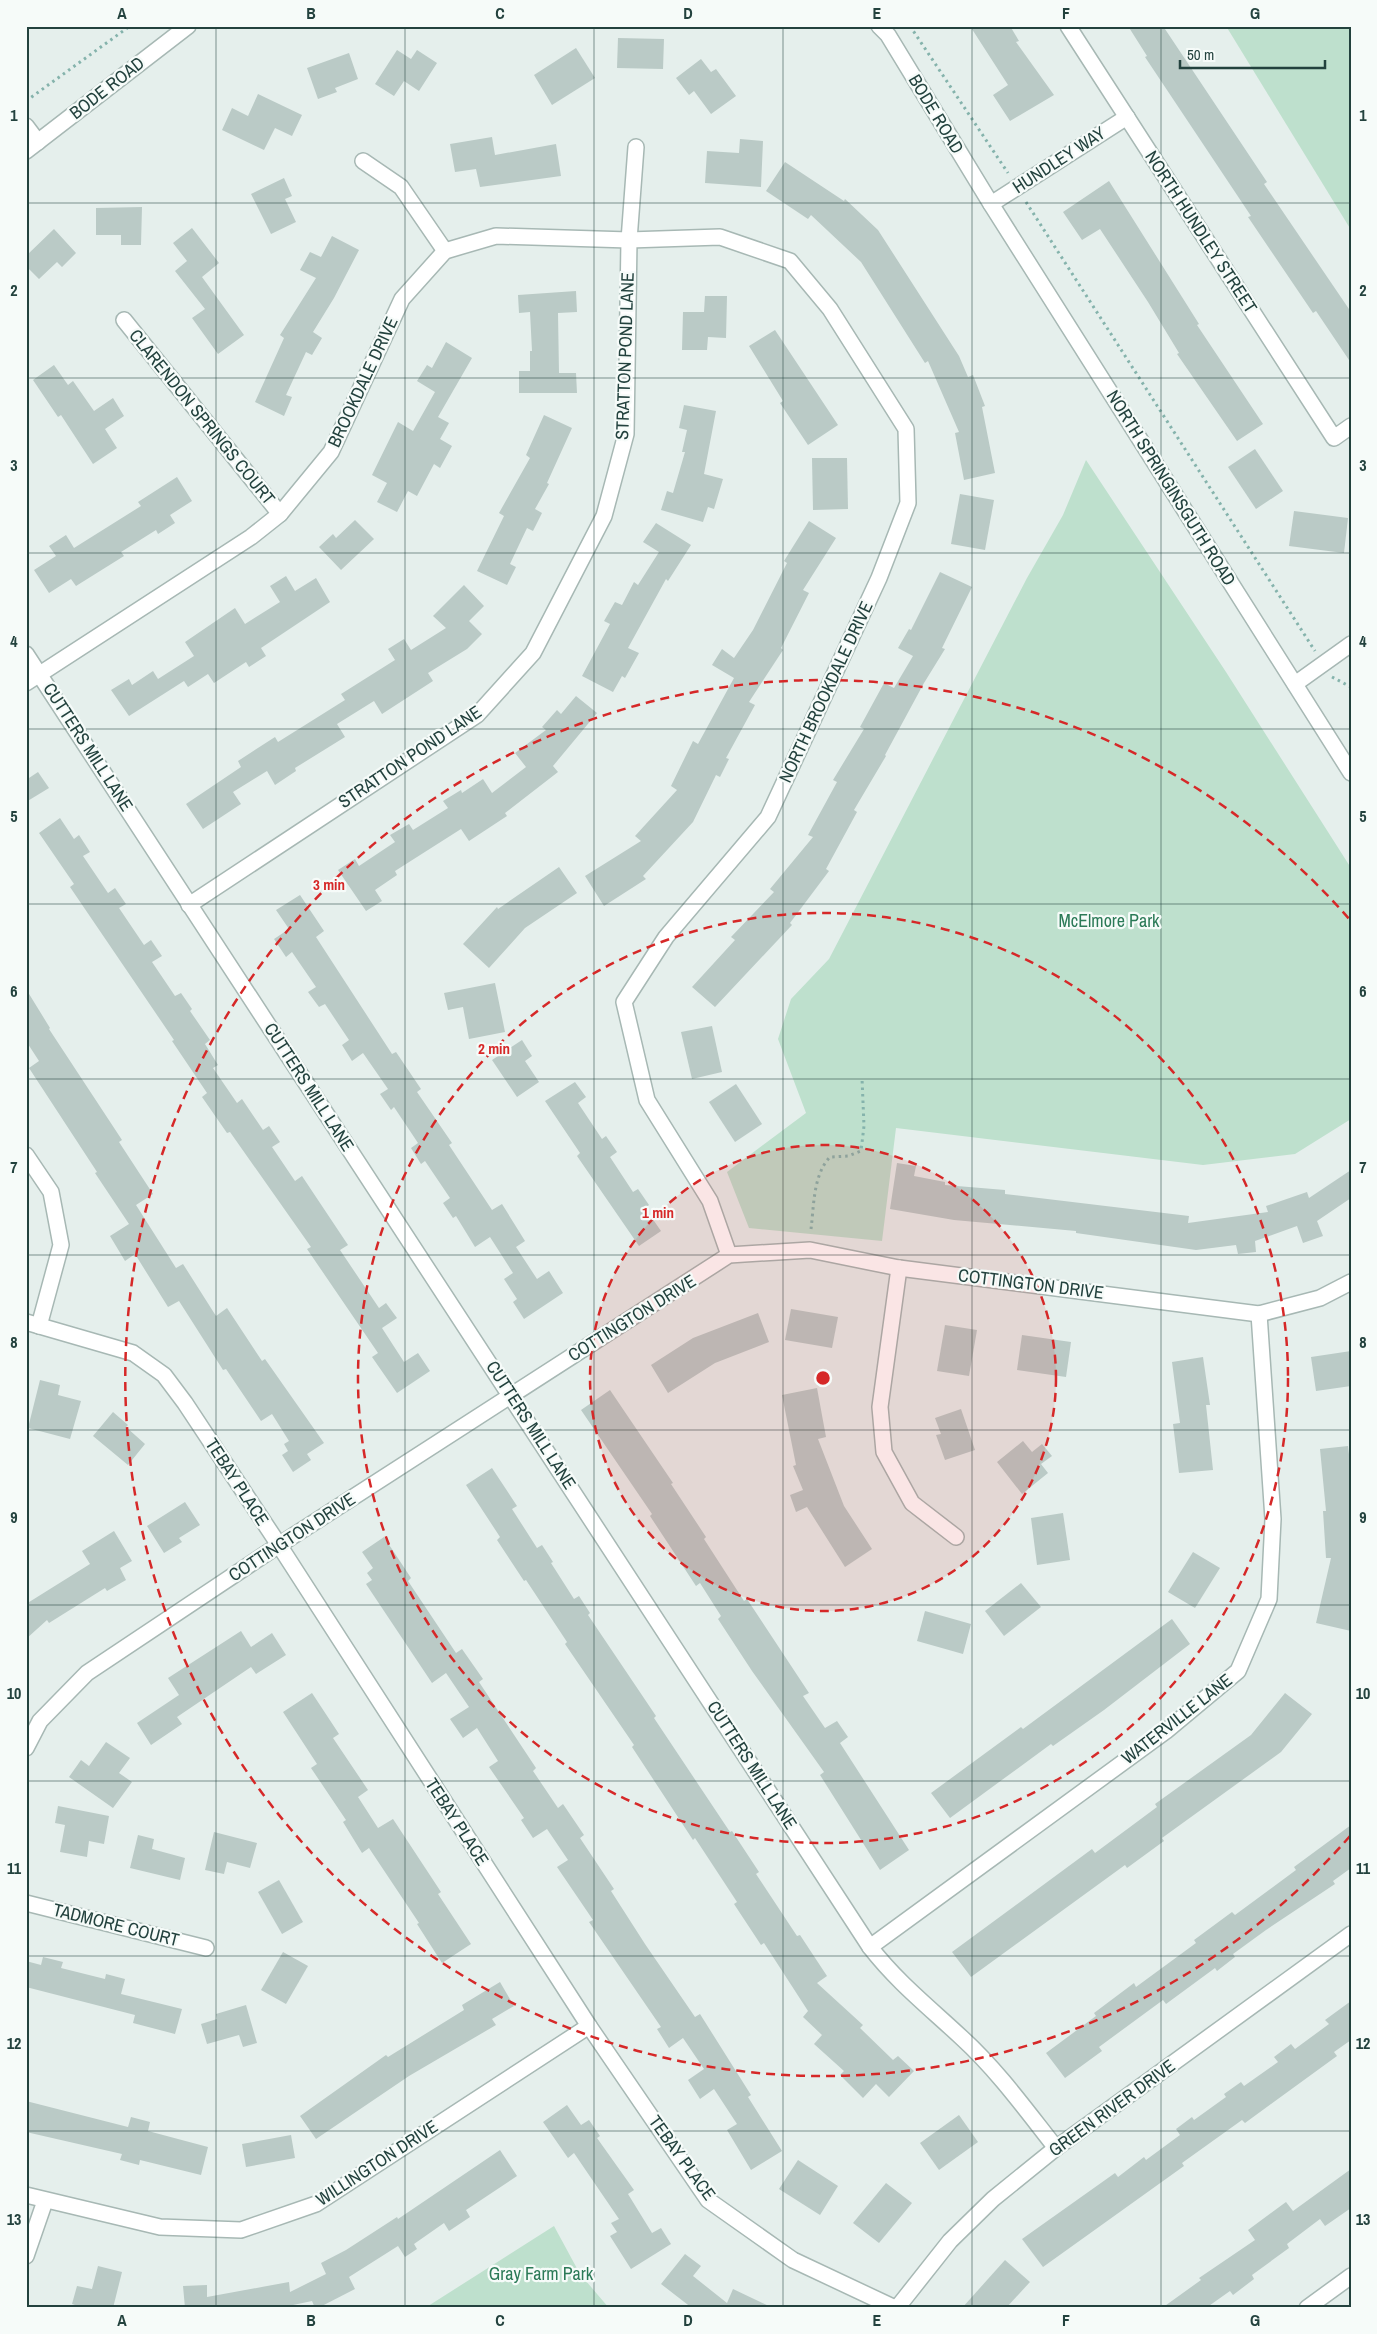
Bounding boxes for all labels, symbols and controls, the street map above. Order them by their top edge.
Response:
text: A [117,2,127,24]
text: B [306,2,316,24]
text: C [495,2,505,24]
text: D [683,2,693,24]
text: E [873,2,882,24]
text: F [1062,2,1070,24]
text: G [1250,2,1260,24]
scale bar [1180,38,1324,70]
text: 50 m [1187,44,1214,65]
street label: BODE ROAD [64,50,149,125]
street label: BODE ROAD [903,69,970,158]
text: 1 [10,104,18,126]
text: 1 [1359,104,1367,126]
street label: HUNDLEY WAY [1007,120,1110,199]
street label: NORTH HUNDLEY STREET [1139,146,1263,318]
street label: STRATTON POND LANE [609,272,640,440]
text: 2 [10,279,18,301]
text: 2 [1359,279,1367,301]
street label: BROOKDALE DRIVE [321,313,404,451]
street label: CLARENDON SPRINGS COURT [124,324,281,510]
street label: NORTH SPRINGINSGUTH ROAD [1101,385,1242,590]
text: 3 [10,454,18,476]
text: 3 [1359,454,1367,476]
street label: NORTH BROOKDALE DRIVE [773,597,879,787]
text: 4 [10,630,18,652]
text: 4 [1359,630,1367,652]
street label: CUTTERS MILL LANE [37,678,139,816]
street label: STRATTON POND LANE [333,699,486,814]
text: 5 [10,805,18,827]
text: 5 [1359,805,1367,827]
text: 3 min [313,874,345,895]
park label: McElmore Park [1059,908,1160,933]
text: 6 [10,980,18,1002]
text: 6 [1359,980,1367,1002]
street label: CUTTERS MILL LANE [258,1018,360,1156]
text: 2 min [478,1038,510,1059]
text: 7 [10,1156,18,1178]
text: 7 [1359,1156,1367,1178]
text: 1 min [642,1202,674,1223]
street label: COTTINGTON DRIVE [957,1262,1105,1305]
street label: COTTINGTON DRIVE [563,1268,700,1367]
text: 8 [10,1331,18,1353]
text: 8 [1359,1331,1367,1353]
street label: CUTTERS MILL LANE [480,1356,582,1494]
centre of rings [814,1369,832,1387]
street label: TEBAY PLACE [200,1433,275,1530]
street label: COTTINGTON DRIVE [223,1486,360,1587]
text: 9 [10,1506,18,1528]
text: 9 [1359,1506,1367,1528]
street label: WATERVILLE LANE [1116,1667,1237,1770]
text: 10 [7,1682,21,1704]
text: 10 [1356,1682,1370,1704]
street label: CUTTERS MILL LANE [701,1696,803,1834]
street label: TEBAY PLACE [420,1773,495,1870]
text: 11 [7,1857,22,1879]
text: 11 [1356,1857,1371,1879]
street label: TADMORE COURT [50,1897,182,1952]
text: 12 [7,2032,21,2054]
text: 12 [1356,2032,1370,2054]
street label: GREEN RIVER DRIVE [1043,2053,1180,2162]
street label: TEBAY PLACE [643,2110,722,2205]
street label: WILLINGTON DRIVE [311,2114,443,2211]
text: 13 [7,2208,21,2230]
text: 13 [1356,2208,1370,2230]
park label: Gray Farm Park [489,2261,594,2286]
text: A [117,2309,127,2331]
text: B [306,2309,316,2331]
text: C [495,2309,505,2331]
text: D [683,2309,693,2331]
text: E [873,2309,882,2331]
text: F [1062,2309,1070,2331]
text: G [1250,2309,1260,2331]

